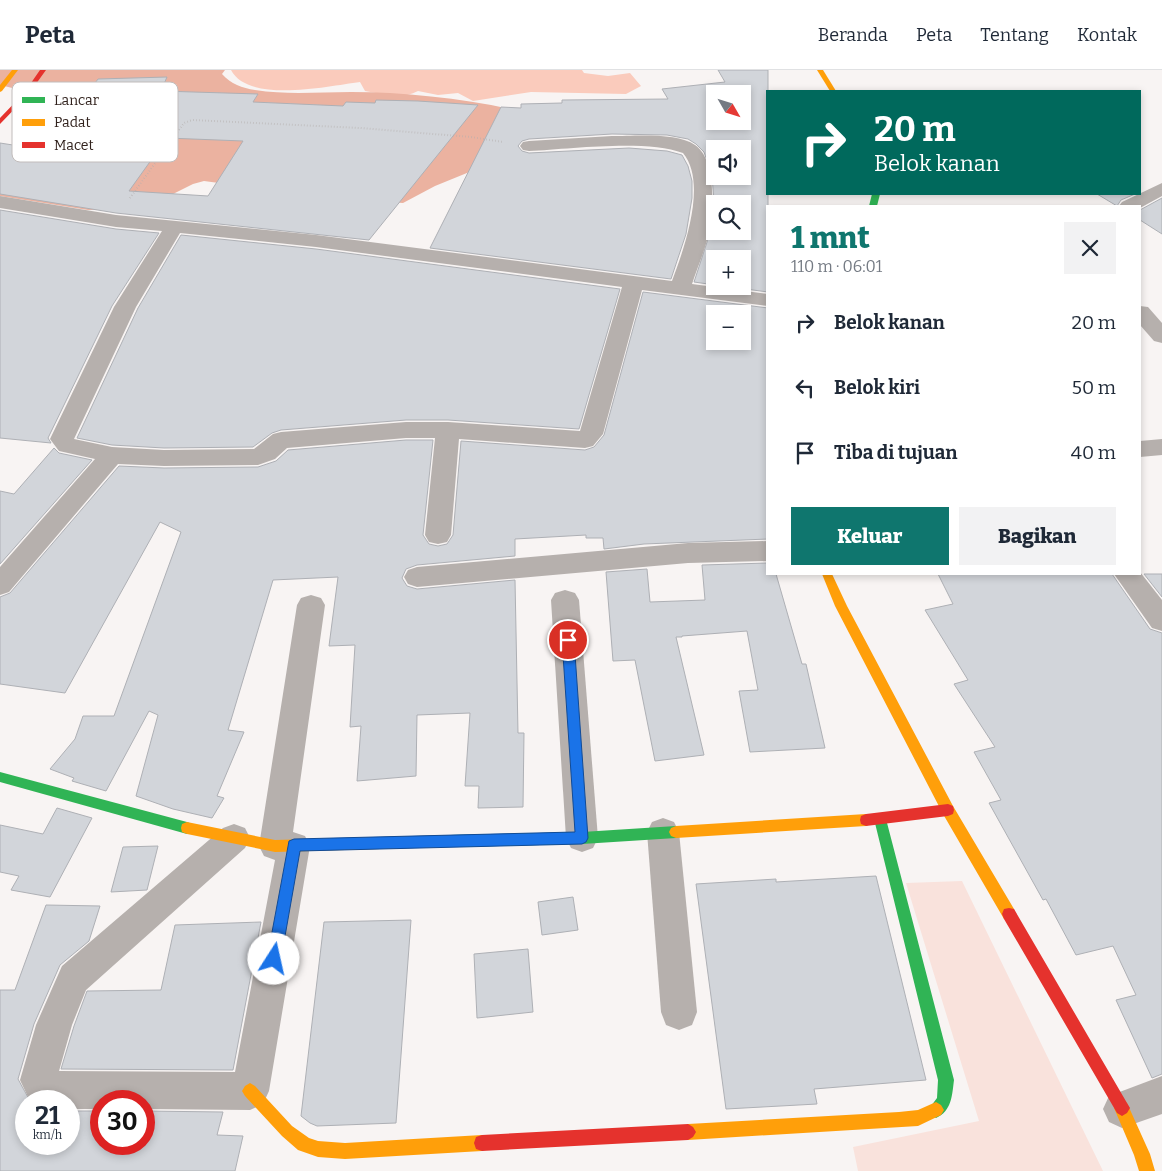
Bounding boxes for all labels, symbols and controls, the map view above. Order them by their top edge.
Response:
text: Peta [25,21,75,49]
text: Beranda [818,24,888,46]
text: Peta [916,24,952,46]
text: Tentang [980,24,1049,46]
text: Kontak [1077,24,1137,46]
legend [12,82,178,162]
north arrow [706,85,751,130]
map controls [706,85,751,350]
text: Lancar [54,92,99,109]
text: 20 m [874,108,956,150]
icon: right [791,110,856,175]
text: Padat [54,114,91,131]
text: Macet [54,137,94,154]
button: sound [706,140,751,185]
text: Belok kanan [874,150,1000,177]
button: search [706,195,751,240]
text: 1 mnt [791,220,870,256]
button: close [1064,222,1116,274]
button: + [706,250,751,295]
text: 110 m · 06:01 [791,257,882,276]
button: − [706,305,751,350]
icon: right [791,309,819,337]
text: Belok kanan [834,311,945,334]
text: 20 m [1072,311,1116,334]
icon: left [791,374,819,402]
text: Belok kiri [834,376,920,399]
text: 50 m [1072,376,1116,399]
icon: arrive [791,439,819,467]
text: Tiba di tujuan [834,441,958,464]
text: 40 m [1071,441,1116,464]
button: Keluar [791,507,949,565]
button: Bagikan [959,507,1116,565]
pin [547,619,589,661]
icon: arrive [554,626,582,654]
position arrow [247,932,299,984]
speed limit sign: 30 [90,1090,155,1155]
text: 21 [35,1101,60,1131]
text: km/h [33,1128,62,1142]

